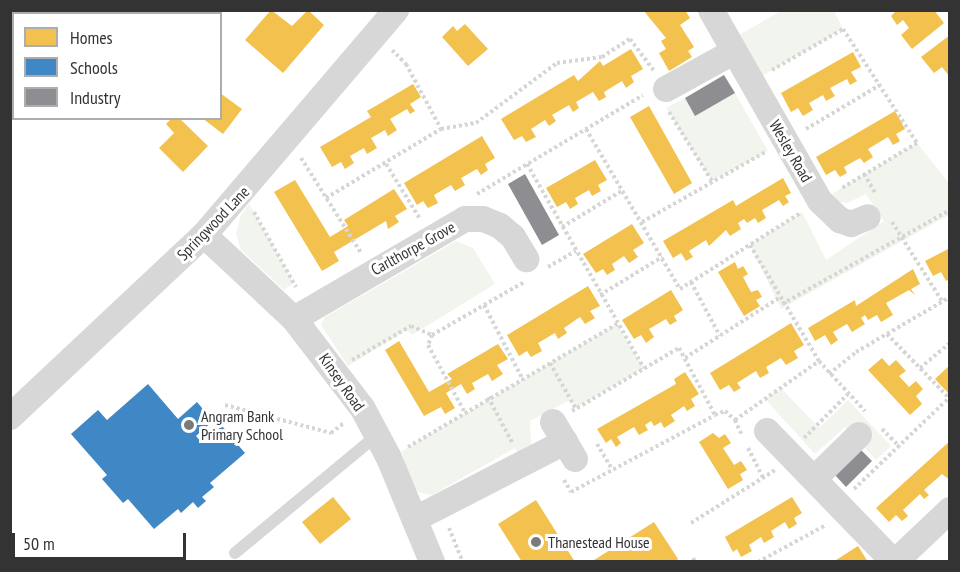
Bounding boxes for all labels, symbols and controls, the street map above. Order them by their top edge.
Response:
legend [12,12,222,120]
text: Homes [70,26,113,49]
text: Schools [70,56,118,79]
text: Industry [70,86,120,109]
street label: Wesley Road [765,116,817,186]
street label: Springwood Lane [173,182,253,264]
street label: Carlthorpe Grove [368,217,458,279]
street label: Kinsey Road [315,349,369,415]
place label: Angram Bank Primary School [201,406,283,444]
marker: Angram Bank Primary School [182,418,196,432]
scale bar [15,521,189,559]
text: 50 m [23,532,55,555]
place label: Thanestead House [548,532,650,552]
marker: Thanestead House [529,535,543,549]

